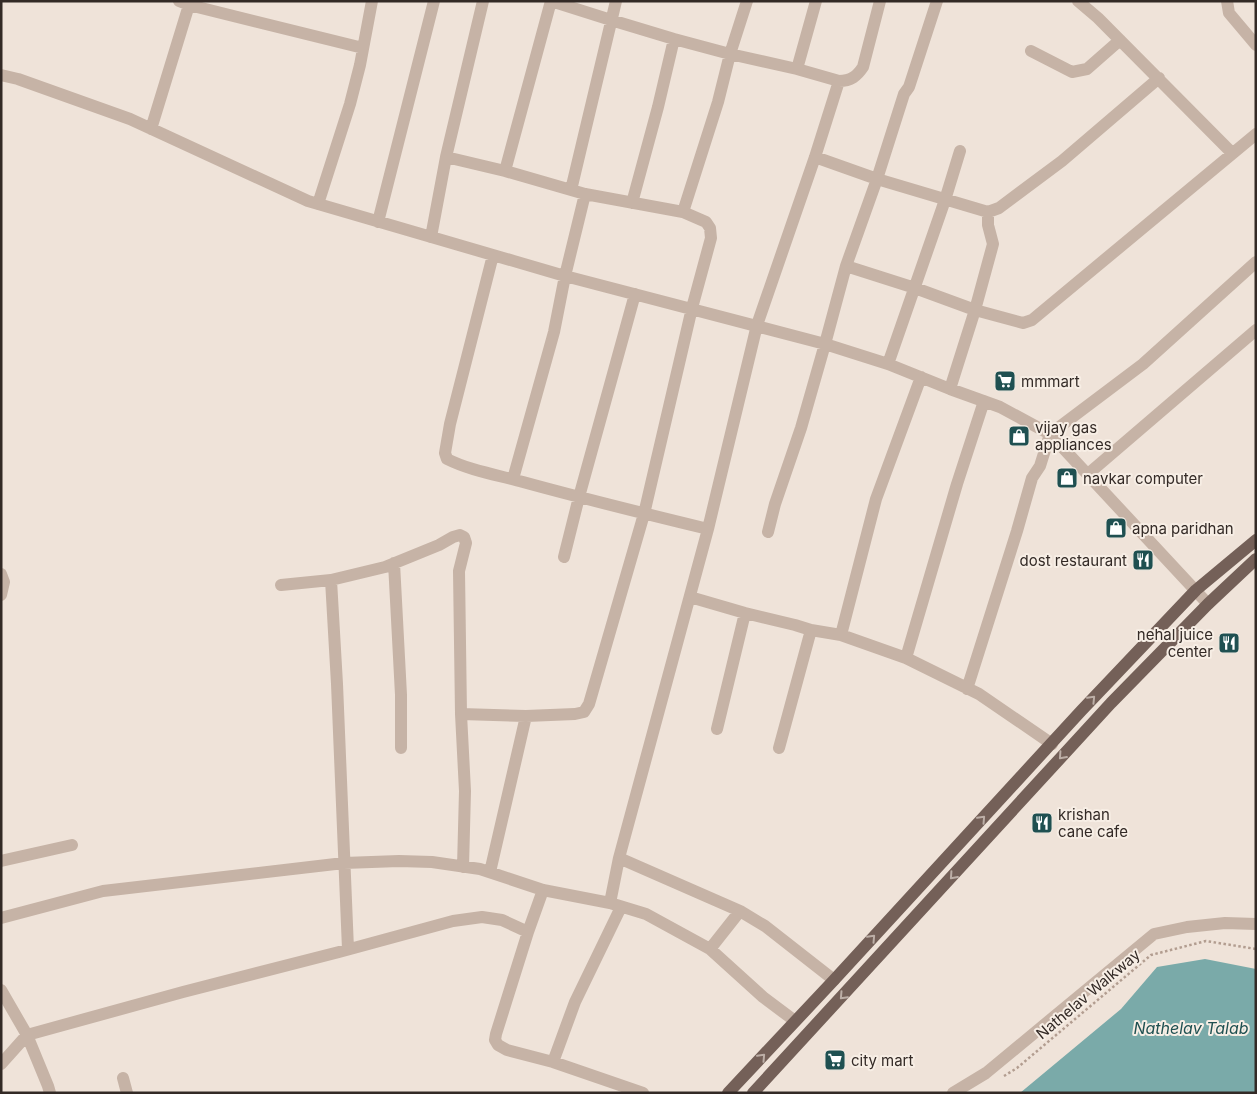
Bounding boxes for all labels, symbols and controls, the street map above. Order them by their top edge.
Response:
supermarket icon: mmmart [993,369,1017,393]
place label: mmmart [1021,372,1080,391]
place label: vijay gas appliances [1035,418,1112,454]
shop icon: vijay gas appliances [1007,424,1031,448]
shop icon: navkar computer [1055,466,1079,490]
place label: navkar computer [1083,469,1203,488]
shop icon: apna paridhan [1104,516,1128,540]
place label: apna paridhan [1132,519,1234,538]
restaurant icon: dost restaurant [1131,548,1155,572]
place label: dost restaurant [1020,551,1127,570]
place label: nehal juice center [1137,625,1213,661]
restaurant icon: nehal juice center [1217,631,1241,655]
one-way arrow [1087,696,1096,705]
one-way arrow [1059,750,1068,759]
place label: krishan cane cafe [1058,805,1128,841]
restaurant icon: krishan cane cafe [1030,811,1054,835]
one-way arrow [976,815,985,824]
one-way arrow [949,870,958,879]
one-way arrow [867,935,876,944]
street label: Nathelav Walkway [1032,945,1144,1043]
one-way arrow [840,990,849,999]
water label: Nathelav Talab [1133,1018,1249,1038]
supermarket icon: city mart [823,1048,847,1072]
place label: city mart [851,1051,913,1070]
one-way arrow [756,1054,765,1063]

